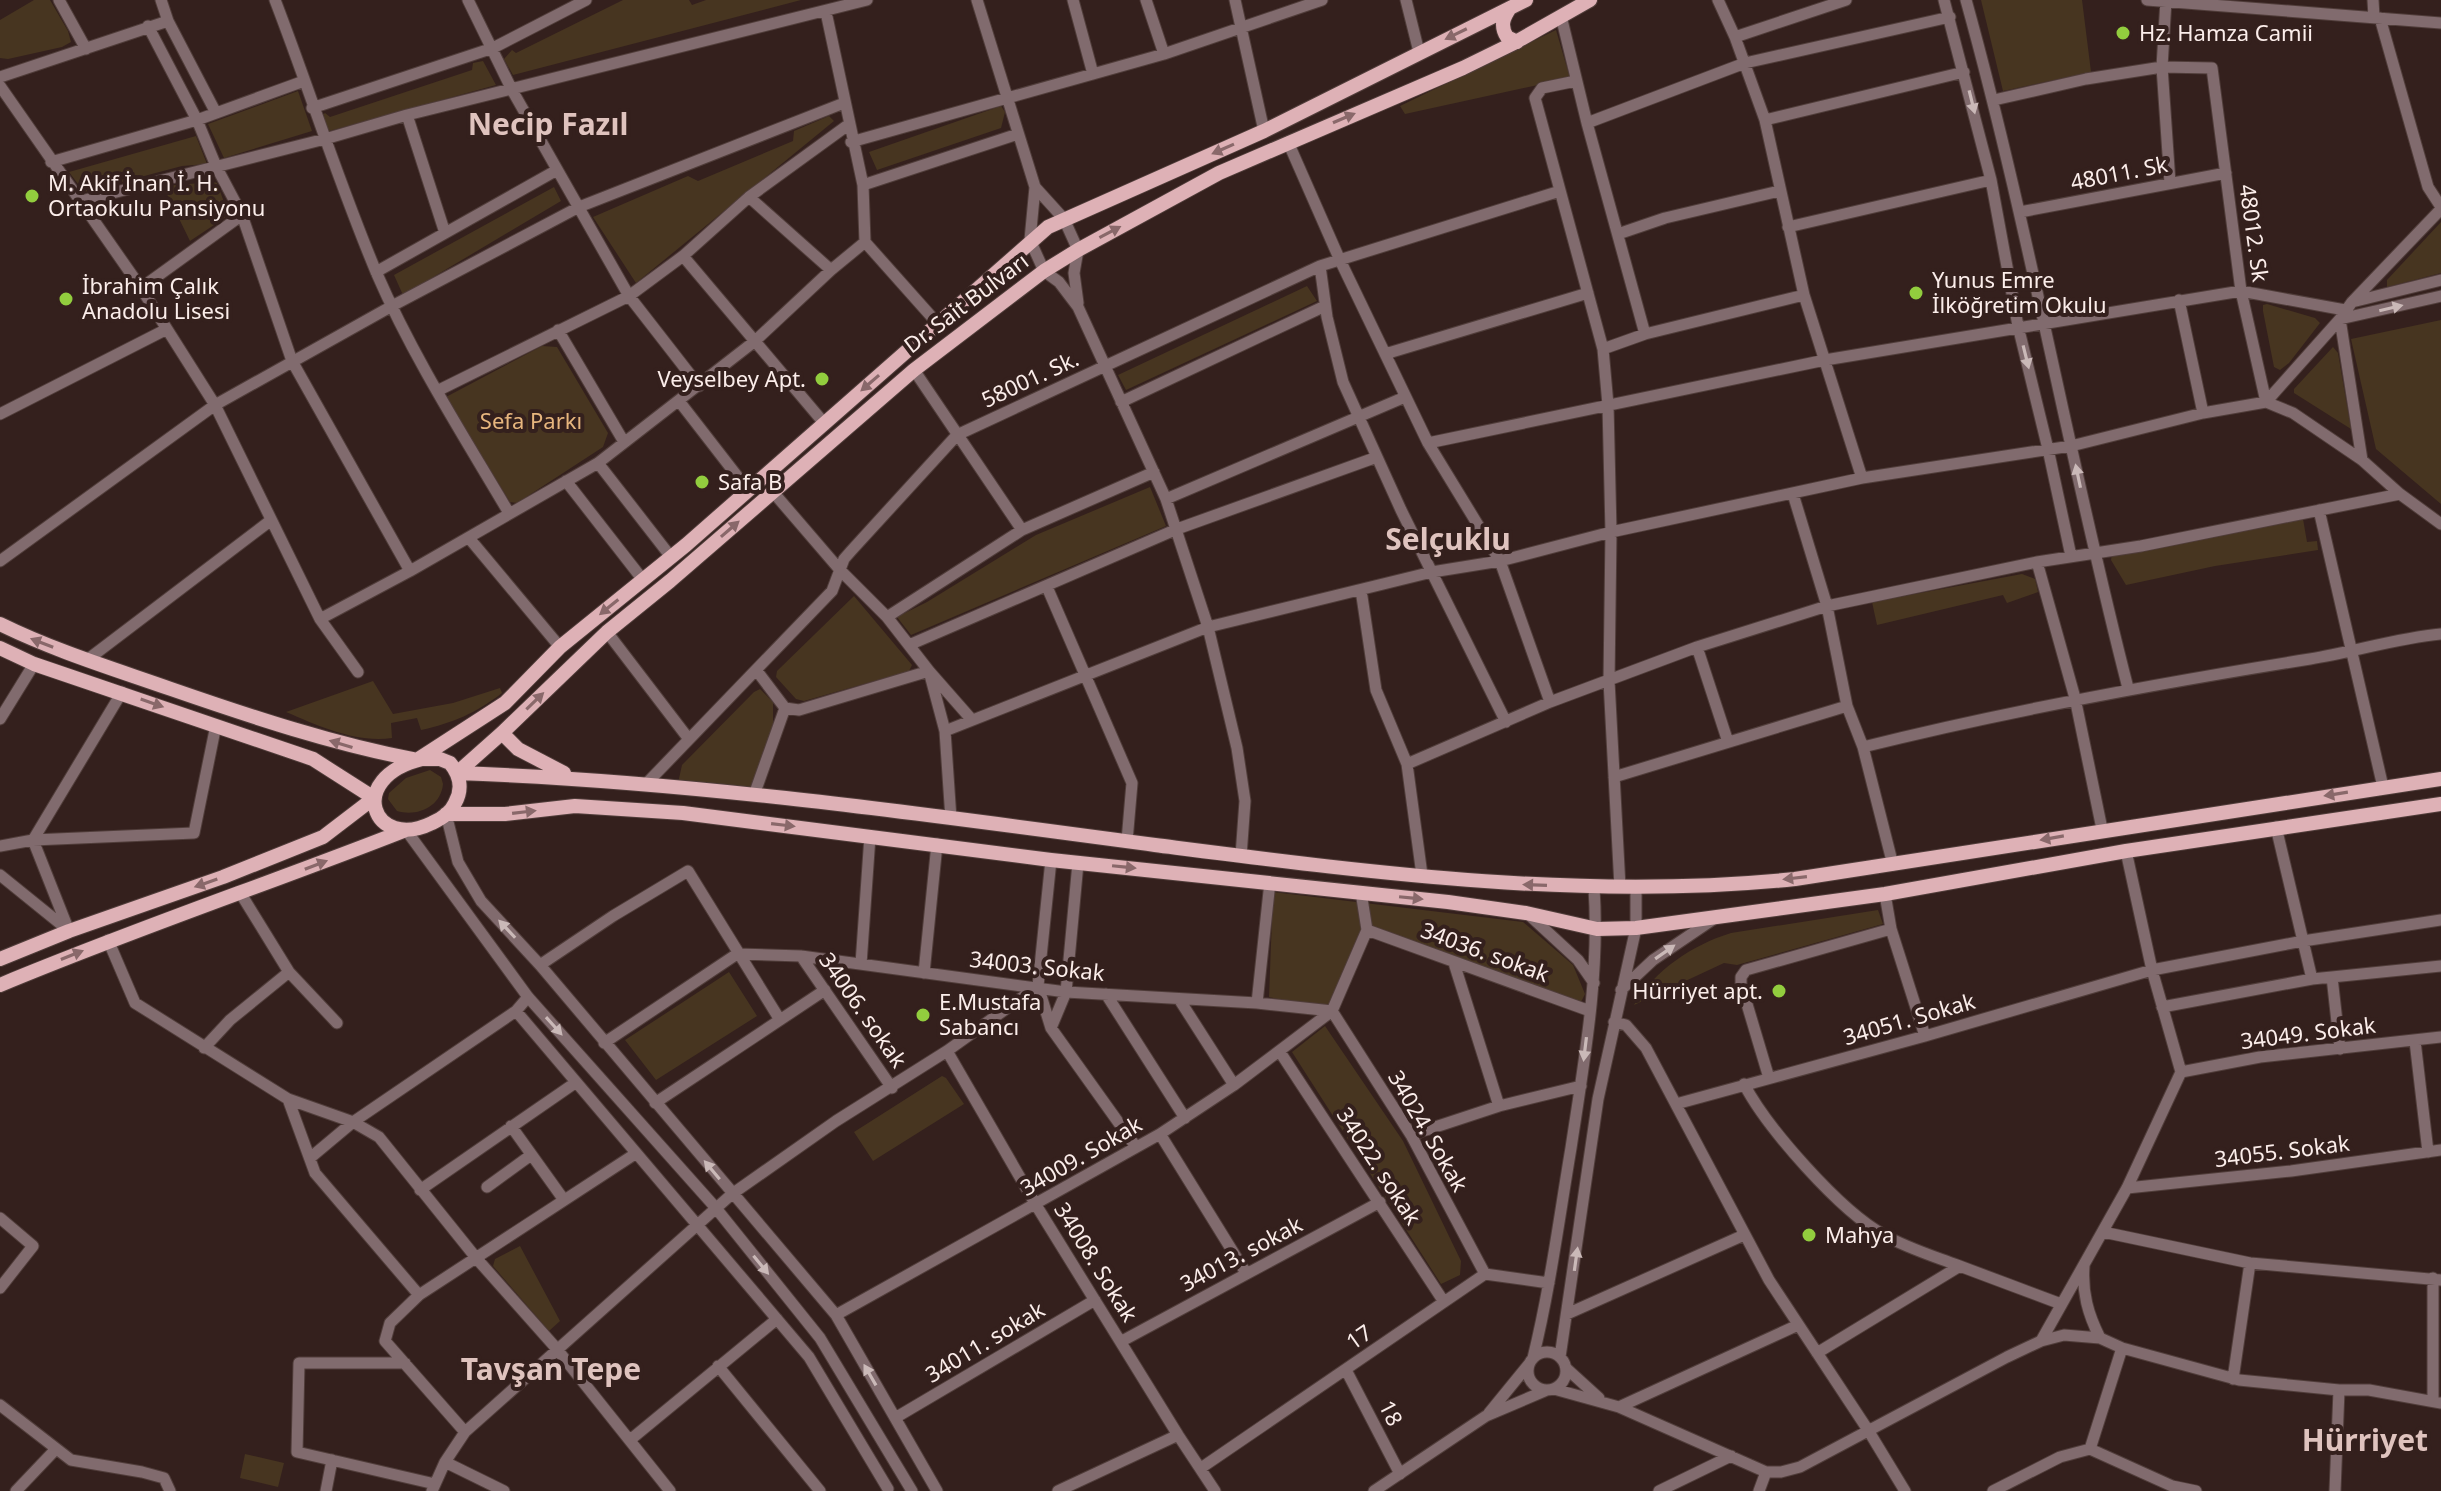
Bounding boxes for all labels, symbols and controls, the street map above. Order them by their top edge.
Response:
place label: Hz. Hamza Camii [2139,17,2313,47]
marker: Hz. Hamza Camii [2114,24,2132,42]
one-way arrow [1444,27,1467,41]
one-way arrow [1966,90,1978,115]
district label: Necip Fazıl [468,103,628,144]
one-way arrow [1332,111,1356,124]
one-way arrow [1211,142,1234,156]
street label: 48011. Sk [2068,148,2170,196]
place label: M. Akif İnan İ. H. Ortaokulu Pansiyonu [48,167,265,222]
street label: 48012. Sk [2233,182,2277,284]
marker: M. Akif İnan İ. H. Ortaokulu Pansiyonu [23,187,41,205]
one-way arrow [1099,225,1122,239]
street label: Dr. Sait Bulvarı [897,245,1034,359]
place label: Yunus Emre İlköğretim Okulu [1932,264,2106,319]
place label: İbrahim Çalık Anadolu Lisesi [82,270,230,325]
marker: Yunus Emre İlköğretim Okulu [1907,284,1925,302]
marker: İbrahim Çalık Anadolu Lisesi [57,290,75,308]
one-way arrow [2378,301,2403,313]
street label: 58001. Sk. [976,342,1083,414]
one-way arrow [2020,344,2032,369]
place label: Veyselbey Apt. [658,363,806,393]
marker: Veyselbey Apt. [813,370,831,388]
one-way arrow [861,374,881,391]
park label: Sefa Parkı [480,405,582,435]
one-way arrow [2071,463,2084,488]
place label: Safa B [718,466,782,496]
marker: Safa B [693,473,711,491]
district label: Selçuklu [1385,518,1511,559]
one-way arrow [719,521,739,538]
one-way arrow [599,598,619,615]
one-way arrow [30,636,54,649]
one-way arrow [525,693,544,711]
one-way arrow [141,697,165,709]
one-way arrow [329,737,354,749]
one-way arrow [2323,789,2348,801]
one-way arrow [512,805,537,818]
one-way arrow [771,819,796,832]
one-way arrow [2039,832,2064,845]
one-way arrow [304,858,328,871]
one-way arrow [1112,861,1137,874]
one-way arrow [1782,872,1807,885]
one-way arrow [193,877,217,889]
one-way arrow [1522,879,1547,892]
one-way arrow [1399,891,1424,904]
street label: 34036. sokak [1417,914,1554,988]
one-way arrow [499,920,517,939]
street label: 34003. Sokak [968,943,1106,987]
one-way arrow [1655,944,1676,959]
street label: 34006. sokak [813,946,915,1073]
one-way arrow [60,948,84,961]
place label: Hürriyet apt. [1632,975,1763,1005]
marker: Hürriyet apt. [1770,982,1788,1000]
street label: 34051. Sokak [1839,985,1978,1051]
place label: E.Mustafa Sabancı [939,986,1041,1041]
marker: E.Mustafa Sabancı [914,1006,932,1024]
street label: 34049. Sokak [2239,1009,2377,1055]
one-way arrow [545,1016,563,1035]
one-way arrow [1578,1037,1591,1062]
street label: 34024. Sokak [1382,1064,1476,1197]
street label: 34022. sokak [1331,1101,1429,1230]
street label: 34009. Sokak [1014,1108,1147,1202]
street label: 34055. Sokak [2213,1127,2351,1173]
one-way arrow [704,1160,721,1180]
street label: 34008. Sokak [1048,1196,1146,1327]
street label: 34013. sokak [1174,1208,1307,1298]
place label: Mahya [1825,1219,1894,1249]
marker: Mahya [1800,1226,1818,1244]
one-way arrow [1570,1246,1583,1271]
one-way arrow [752,1254,769,1274]
street label: 34011. sokak [919,1294,1050,1389]
street label: 17 [1340,1317,1377,1356]
district label: Tavşan Tepe [461,1348,641,1389]
one-way arrow [863,1364,877,1386]
street label: 18 [1373,1395,1411,1431]
district label: Hürriyet [2302,1419,2428,1460]

